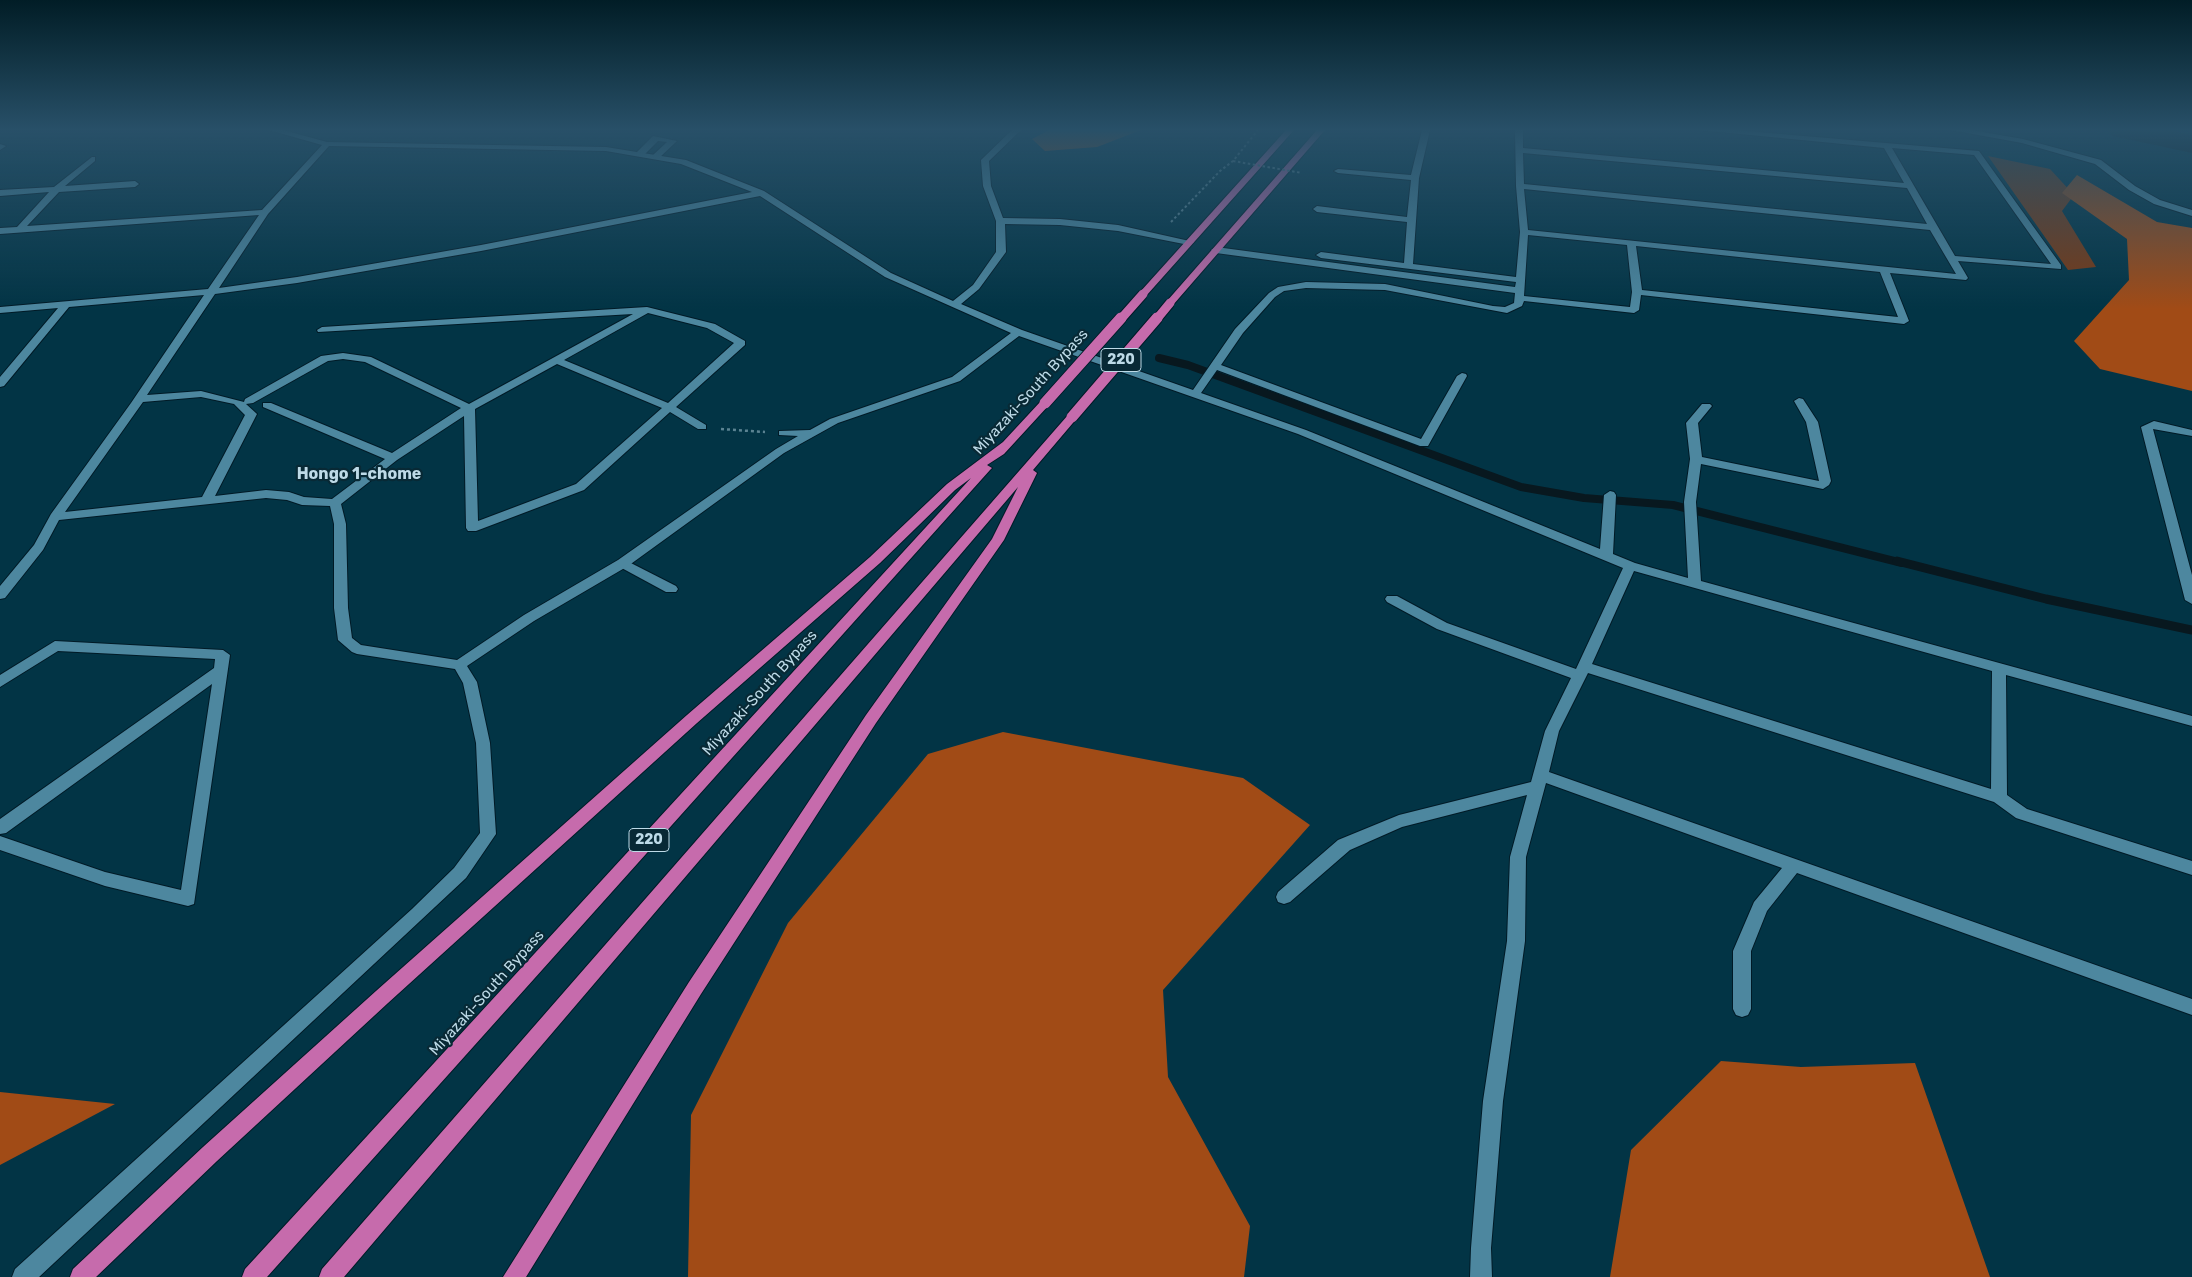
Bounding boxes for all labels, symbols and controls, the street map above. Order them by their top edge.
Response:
street label: Miyazaki-South Bypass [970,326,1092,458]
road number: 220 [1101,348,1141,372]
district label: Hongo 1-chome [297,464,421,484]
street label: Miyazaki-South Bypass [699,627,821,759]
road number: 220 [629,828,669,852]
street label: Miyazaki-South Bypass [426,927,548,1059]

